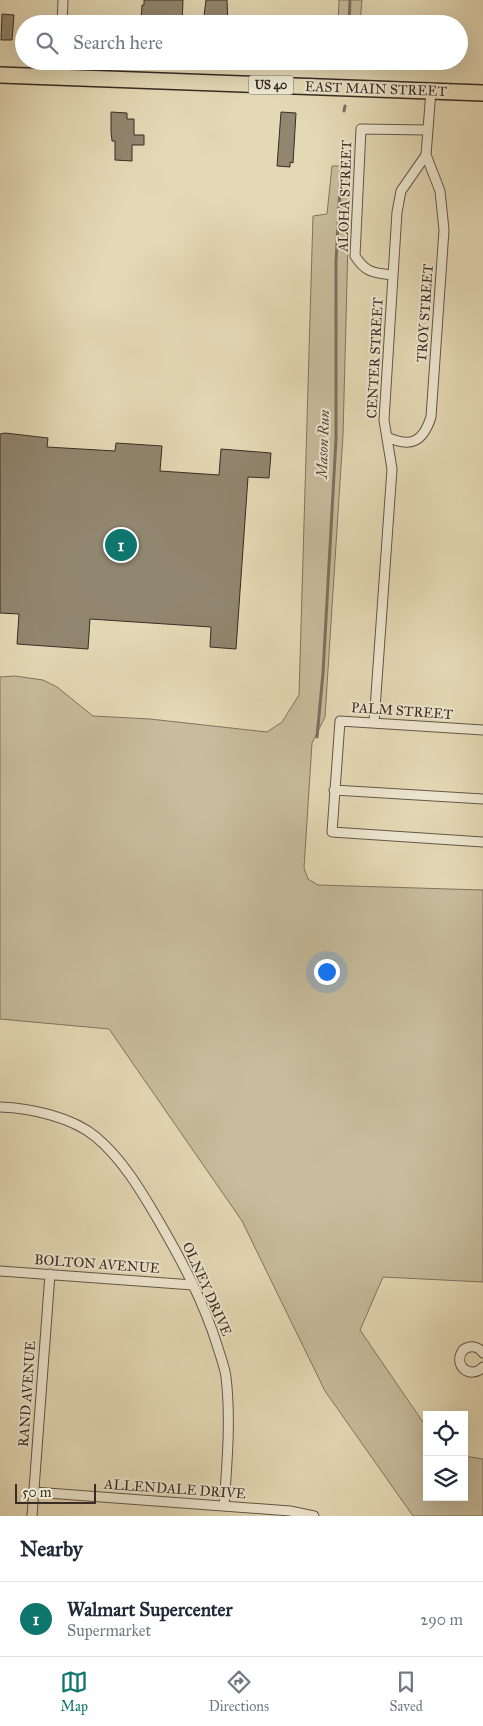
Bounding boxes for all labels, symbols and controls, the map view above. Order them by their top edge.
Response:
search box [15,15,468,70]
icon: search [33,29,61,57]
text: Search here [73,31,163,54]
road number: US 40 [248,76,294,94]
street label: EAST MAIN STREET [305,78,448,100]
street label: ALOHA STREET [335,139,355,253]
street label: TROY STREET [413,263,437,363]
street label: CENTER STREET [363,297,387,419]
water label: Mason Run [313,409,333,481]
pin: 1 [105,526,137,564]
street label: PALM STREET [351,699,454,723]
your location [314,959,340,985]
street label: OLNEY DRIVE [179,1239,235,1339]
street label: BOLTON AVENUE [34,1251,160,1277]
street label: RAND AVENUE [15,1340,39,1448]
map controls [423,1411,468,1501]
button: locate [423,1411,468,1456]
button: layers [423,1456,468,1501]
street label: ALLENDALE DRIVE [103,1475,246,1502]
scale bar [15,1481,96,1504]
text: 50 m [22,1484,51,1501]
text: Nearby [20,1536,83,1562]
text: Walmart Supercenter [67,1598,233,1621]
text: 1 [33,1610,39,1629]
text: 290 m [420,1610,463,1629]
text: Supermarket [67,1621,151,1640]
tab: Map [60,1668,88,1715]
tab: Directions [209,1668,269,1715]
tab: Saved [390,1668,423,1715]

